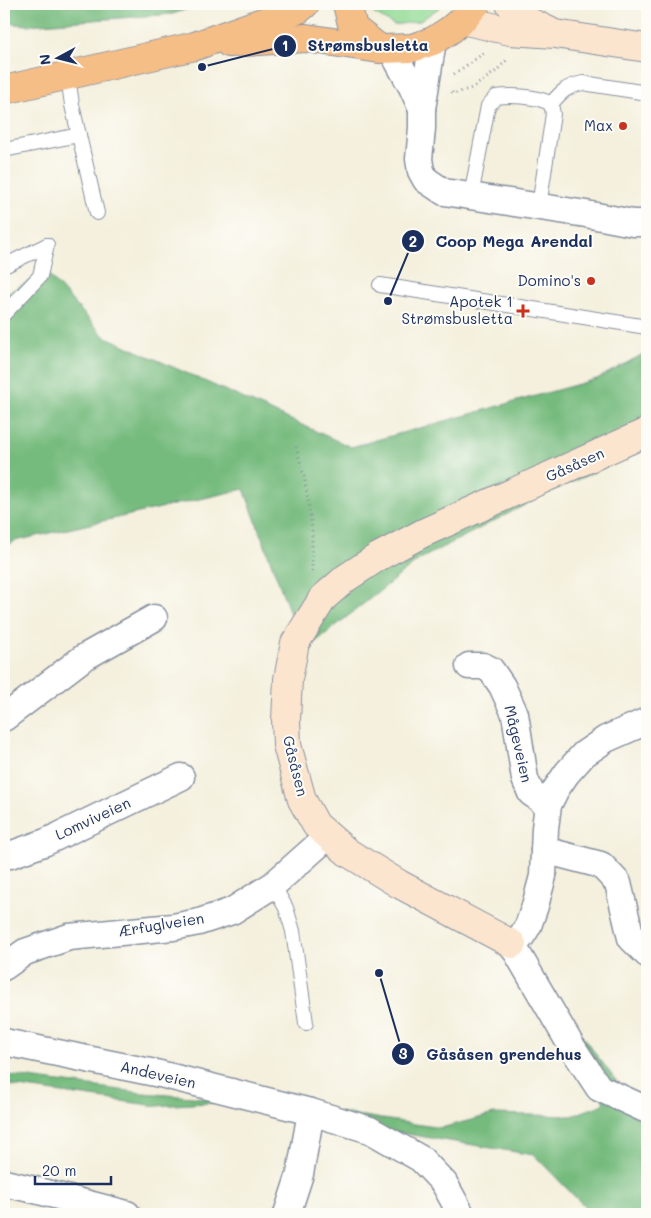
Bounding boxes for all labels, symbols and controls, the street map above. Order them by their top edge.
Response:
callout: Strømsbusletta [272,30,439,61]
north arrow [32,32,82,82]
text: Strømsbusletta [307,34,429,55]
text: 1 [282,35,288,55]
text: N [35,53,55,66]
place label: Max [584,115,613,135]
marker: Max [617,120,629,132]
callout: Coop Mega Arendal [400,226,602,257]
text: Coop Mega Arendal [435,230,593,251]
text: 2 [409,231,417,251]
place label: Domino's [517,270,581,290]
marker: Domino's [585,275,597,287]
place label: Apotek 1 Strømsbusletta [402,291,513,328]
marker: Apotek 1 Strømsbusletta [517,305,529,317]
street label: Gåsåsen [542,442,607,486]
street label: Mågeveien [500,703,538,784]
street label: Gåsåsen [279,733,313,798]
street label: Lomviveien [52,792,133,844]
street label: Ærfuglveien [116,907,205,941]
callout: Gåsåsen grendehus [391,1039,591,1070]
text: 3 [398,1043,408,1063]
text: Gåsåsen grendehus [426,1043,582,1064]
street label: Andeveien [119,1056,198,1092]
scale bar [35,1153,111,1185]
text: 20 m [42,1160,76,1180]

